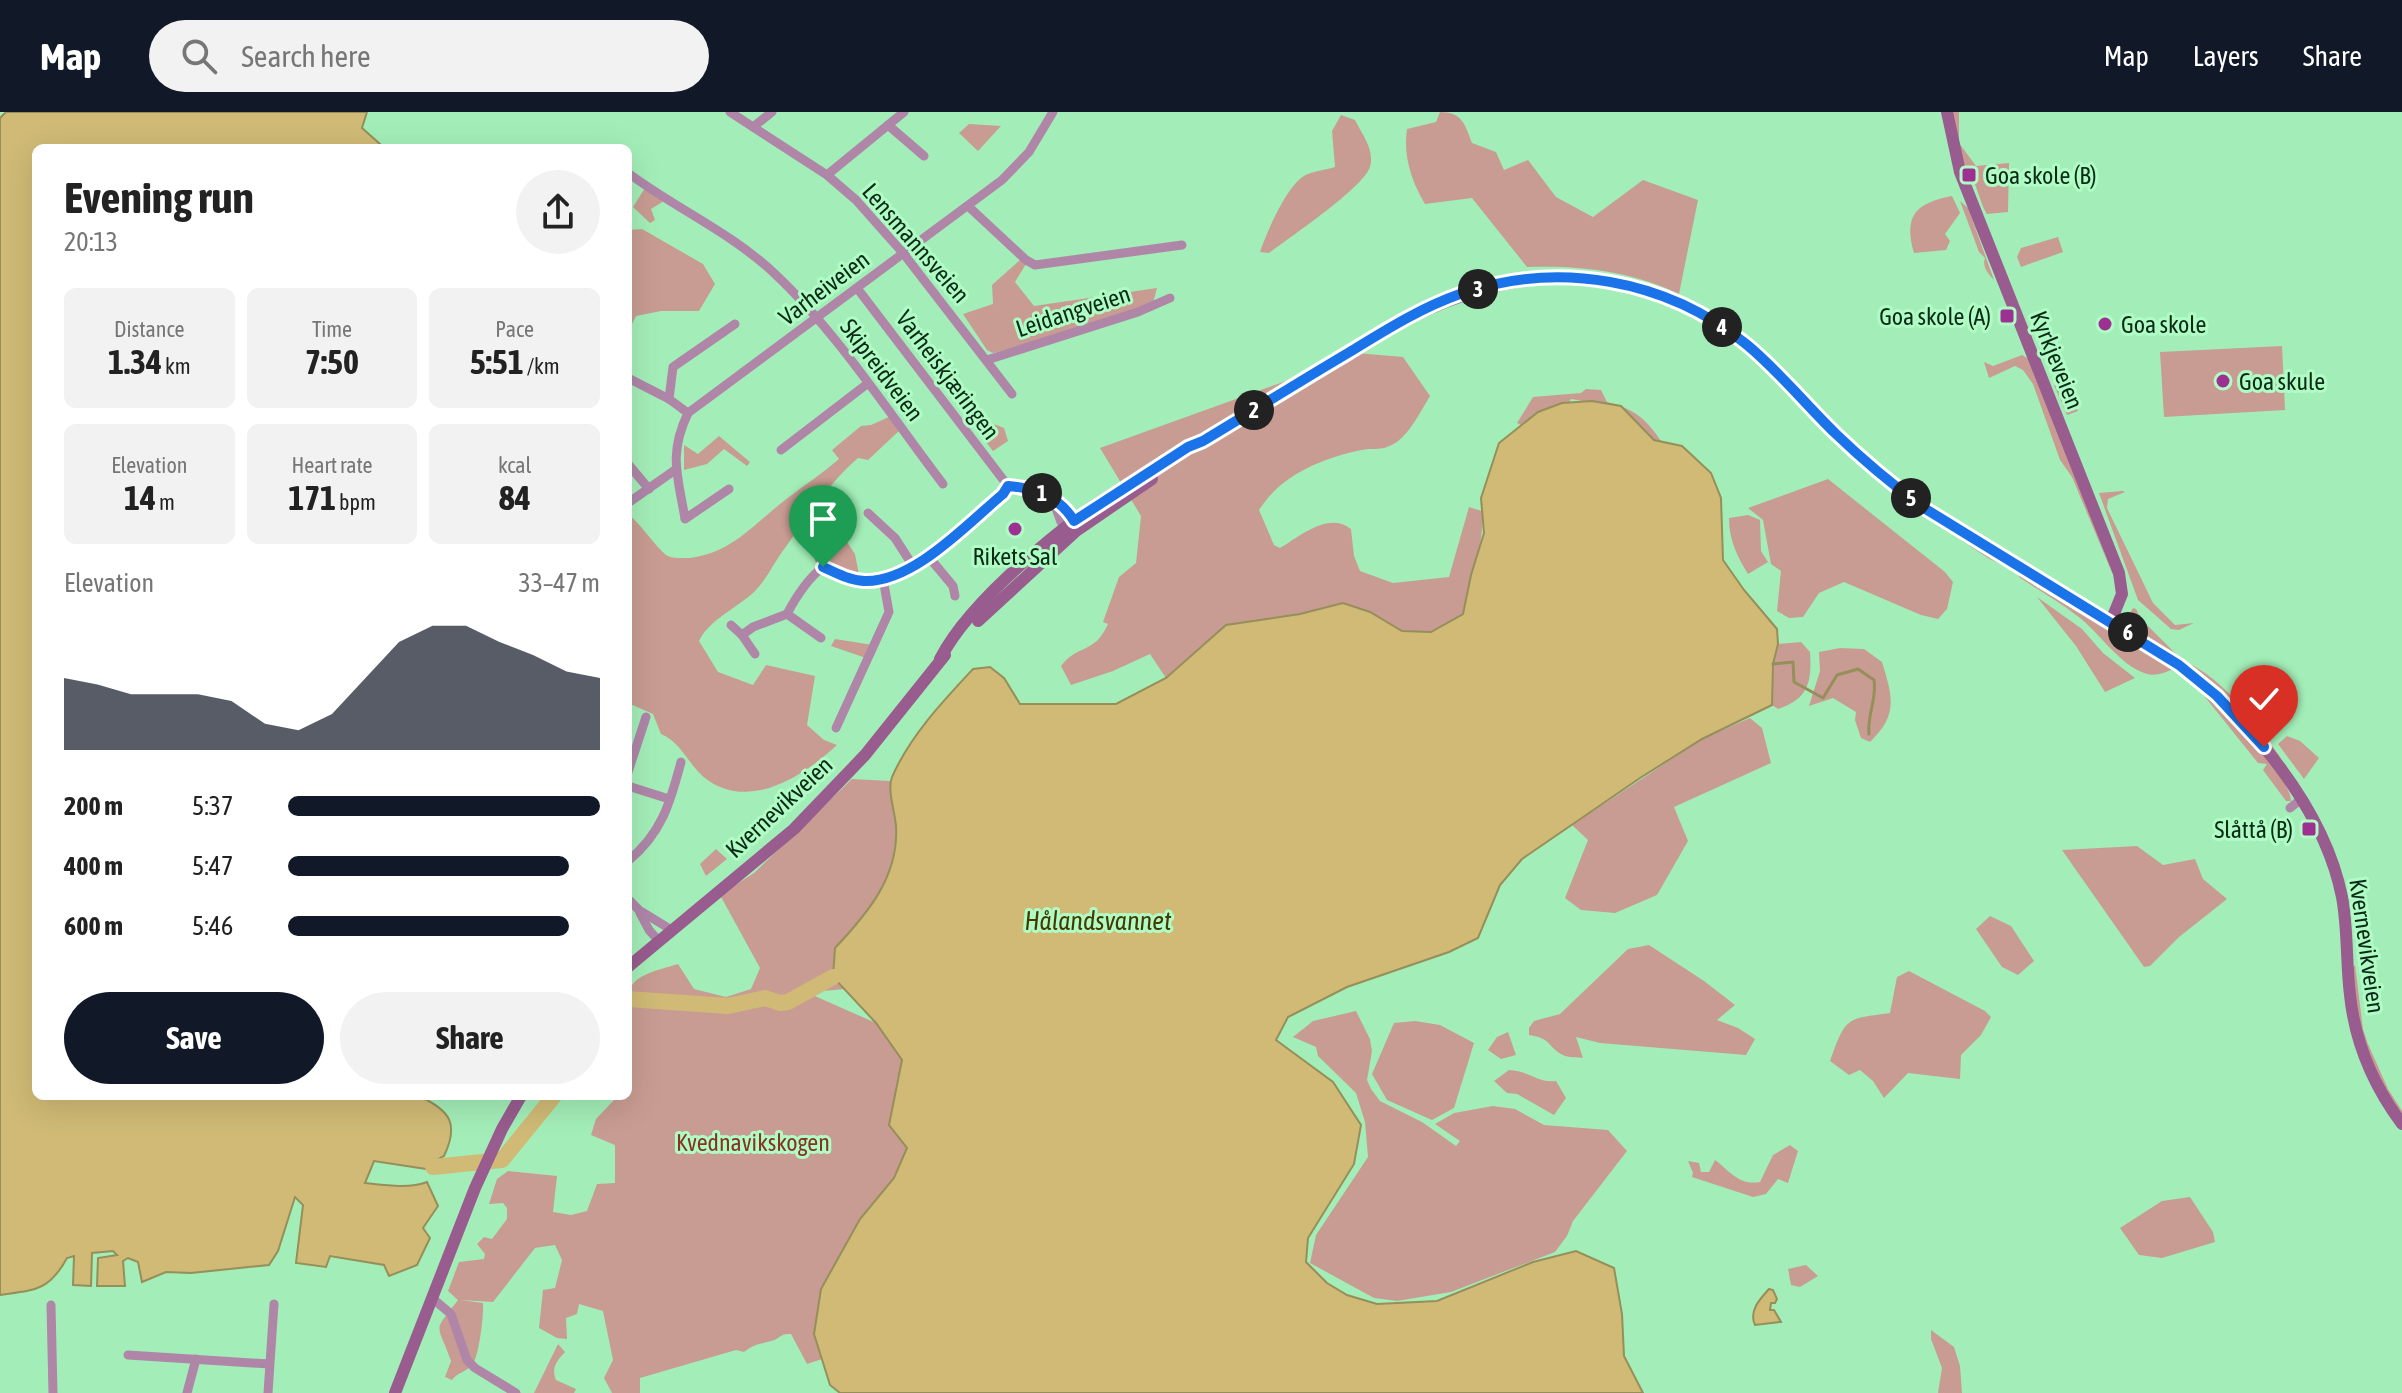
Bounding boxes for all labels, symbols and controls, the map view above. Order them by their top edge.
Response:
search box [149,20,709,92]
icon: search [177,34,221,78]
text: Map [40,35,101,78]
text: Search here [241,39,371,73]
text: Map [2104,40,2149,72]
text: Layers [2193,40,2259,72]
text: Share [2303,40,2362,72]
place label: Goa skole (B) [1985,162,2096,189]
marker: Goa skole (B) [1960,166,1978,184]
button: share [516,170,600,254]
text: Evening run [64,172,254,222]
street label: Lensmannsveien [857,178,975,308]
text: 20:13 [64,227,118,257]
street label: Varheiveien [774,245,874,331]
pin: 3 [1458,269,1498,309]
text: 3 [1473,276,1483,302]
street label: Leidangveien [1012,280,1134,342]
place label: Goa skole (A) [1879,303,1991,330]
street label: Varheiskjæringen [891,305,1005,445]
pin: 4 [1702,307,1742,347]
marker: Goa skole (A) [1998,307,2016,325]
street label: Kyrkjeveien [2025,307,2089,413]
place label: Goa skole [2121,311,2206,338]
street label: Skipreidveien [835,314,929,426]
text: 4 [1717,314,1727,340]
marker: Goa skole [2096,315,2114,333]
text: Distance [114,316,185,342]
text: Time [312,316,352,342]
text: Pace [495,316,534,342]
text: 1.34 [108,342,162,381]
text: 7:50 [305,342,359,381]
text: 5:51 [470,342,524,381]
text: km [162,353,191,379]
text: /km [524,353,560,379]
place label: Goa skule [2239,368,2325,395]
marker: Goa skule [2214,372,2232,390]
pin: 2 [1234,390,1274,430]
text: 2 [1249,397,1259,423]
text: Elevation [111,452,187,478]
text: Heart rate [291,452,373,478]
text: kcal [498,452,531,478]
pin: 1 [1022,473,1062,513]
text: 14 [124,478,156,517]
text: 171 [288,478,336,517]
text: 84 [499,478,531,517]
pin: 5 [1891,478,1931,518]
text: 1 [1037,480,1047,506]
pin [789,485,857,567]
text: 5 [1906,485,1916,511]
text: m [156,489,175,515]
text: bpm [336,489,376,515]
icon: arrive [801,497,845,541]
marker: Rikets Sal [1006,520,1024,538]
place label: Rikets Sal [973,543,1058,570]
text: Elevation [64,568,154,598]
text: 33–47 m [518,568,600,598]
pin: 6 [2108,612,2148,652]
text: 6 [2123,619,2133,645]
pin [2230,665,2298,747]
icon: check [2242,677,2286,721]
street label: Kvernevikveien [720,751,838,863]
text: 200 m [64,791,123,821]
text: 5:37 [192,791,233,821]
place label: Slåttå (B) [2214,816,2293,843]
marker: Slåttå (B) [2300,820,2318,838]
text: 400 m [64,851,123,881]
text: 5:47 [192,851,233,881]
street label: Kvernevikveien [2344,877,2390,1015]
water label: Hålandsvannet [1025,906,1172,936]
text: 600 m [64,911,123,941]
text: 5:46 [192,911,233,941]
button: Save [64,992,324,1084]
button: Share [340,992,600,1084]
park label: Kvednavikskogen [676,1129,830,1156]

